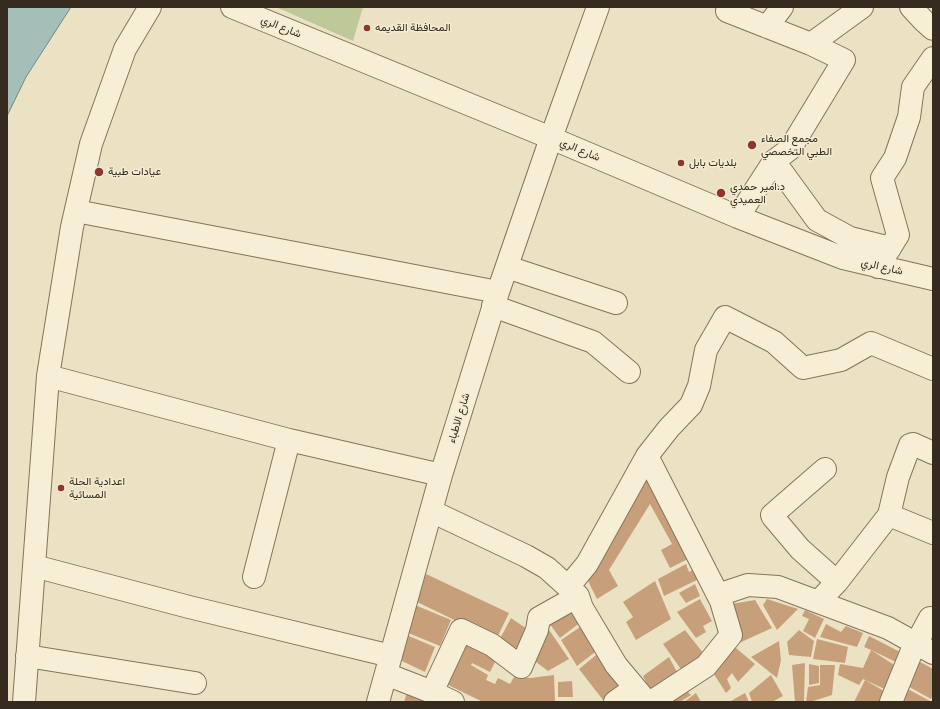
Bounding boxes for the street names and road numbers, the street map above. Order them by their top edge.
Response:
street label: شارع الري [259,13,303,41]
street label: شارع الري [558,136,602,164]
street label: شارع الري [860,256,904,278]
street label: شارع الاطباء [445,391,473,445]

